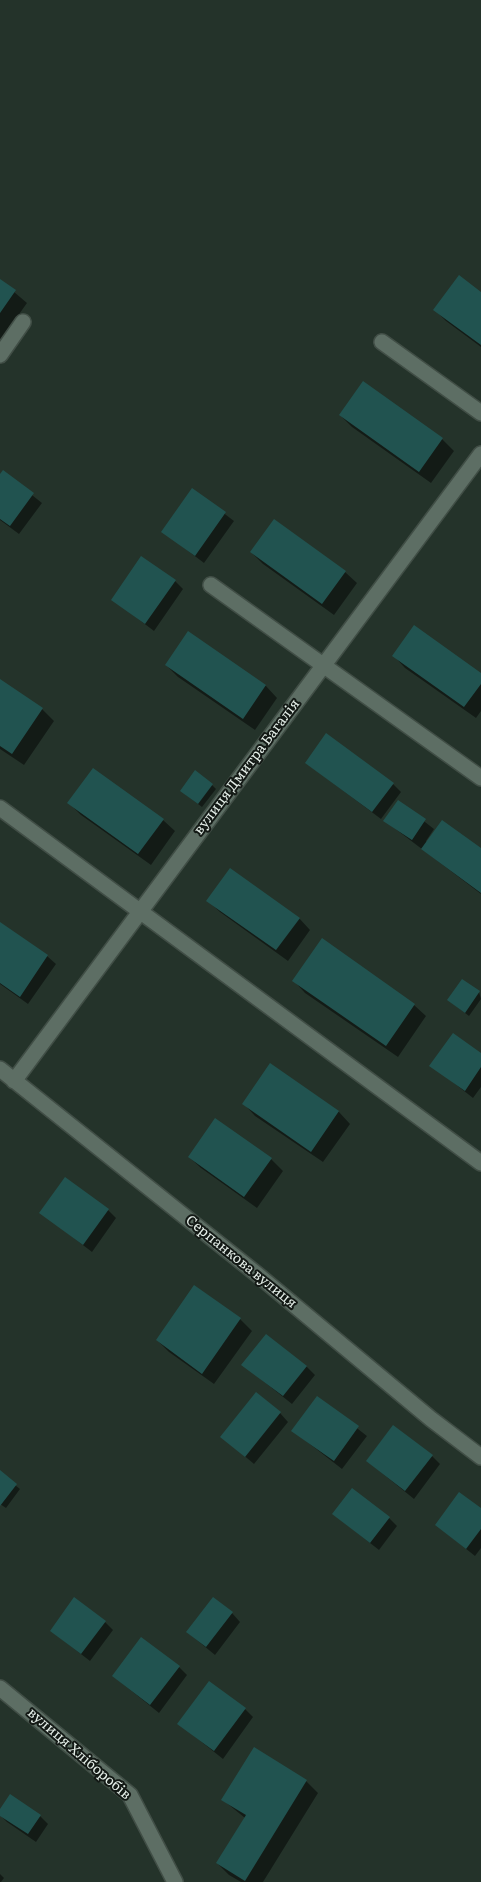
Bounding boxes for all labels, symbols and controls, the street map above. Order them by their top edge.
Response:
street label: вулиця Дмитра Багалія [191,696,303,838]
street label: Серпанкова вулиця [182,1212,300,1312]
street label: вулиця Хліборобів [24,1705,134,1803]

